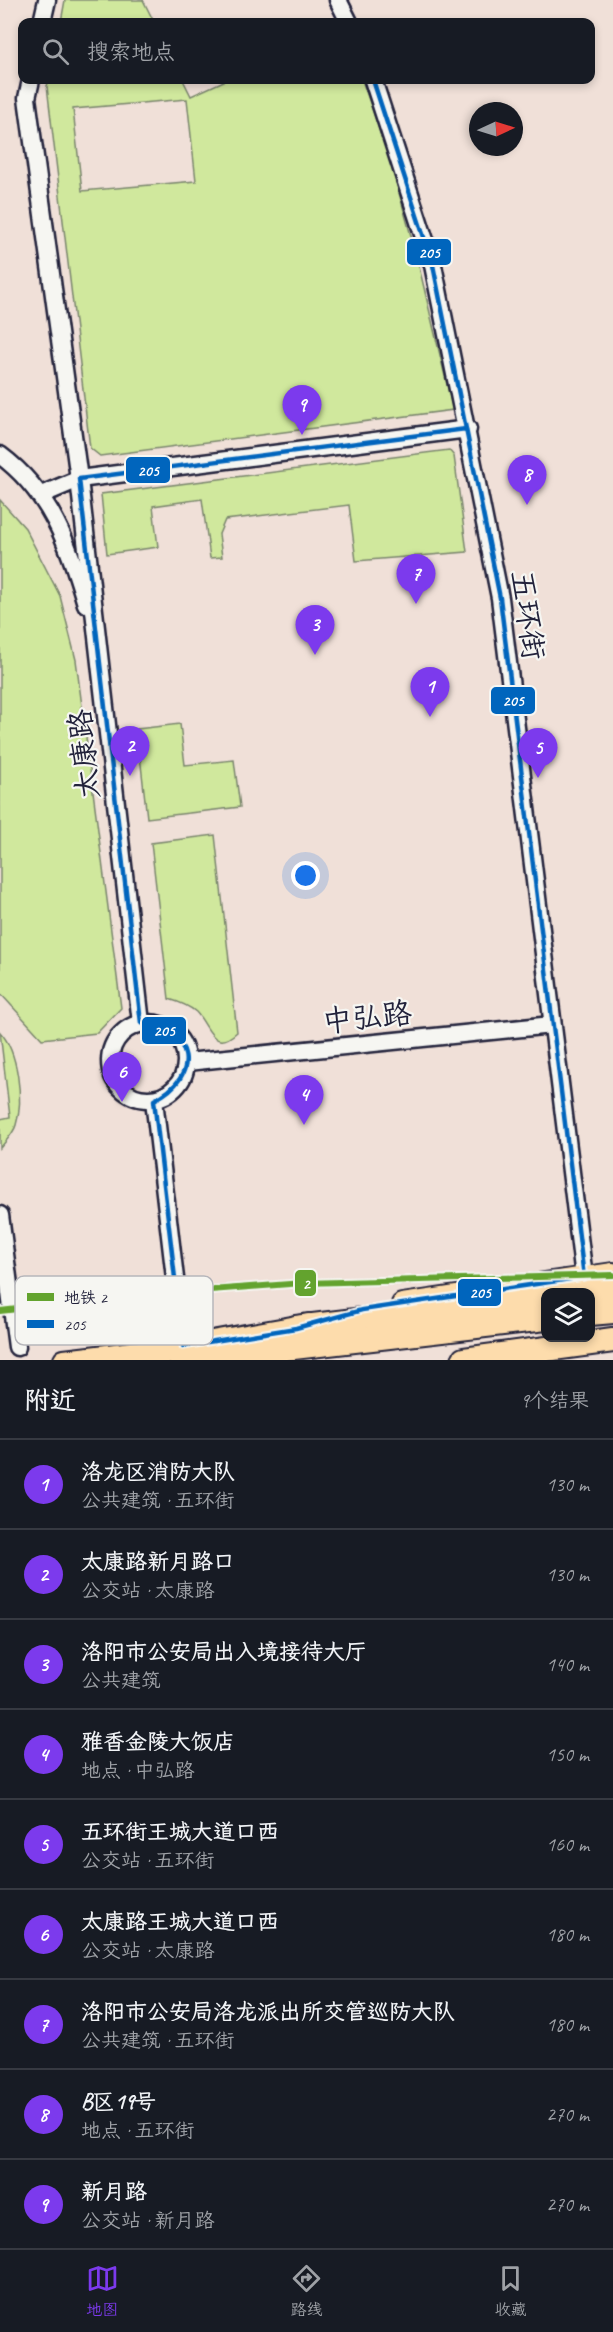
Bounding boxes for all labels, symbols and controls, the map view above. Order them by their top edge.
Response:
search box [18,18,595,84]
icon: search [39,35,72,68]
text: 搜索地点 [87,38,175,66]
north arrow [469,102,523,156]
line badge: 205 [406,238,452,266]
text: 205 [418,243,442,263]
pin: 9 [282,386,322,435]
line badge: 205 [125,456,171,484]
pin: 8 [508,456,546,505]
text: 205 [137,461,161,481]
pin: 7 [396,554,436,604]
street label: 五环街 [503,568,553,662]
pin: 3 [296,606,334,655]
pin: 1 [410,668,450,717]
line badge: 205 [490,686,536,715]
text: 205 [502,691,526,711]
street label: 太康路 [60,707,108,801]
pin: 2 [110,726,150,776]
pin: 5 [518,728,558,778]
your location [291,861,320,890]
street label: 中弘路 [320,993,414,1041]
line badge: 205 [141,1016,187,1045]
text: 205 [153,1021,177,1041]
pin: 6 [102,1052,142,1102]
pin: 4 [284,1076,324,1125]
line badge: 2 [294,1269,317,1297]
text: 2 [302,1274,311,1294]
legend [15,1276,213,1345]
line badge: 205 [457,1278,502,1307]
text: 205 [469,1283,493,1303]
text: 地铁 2 [64,1288,109,1308]
map controls [541,1288,595,1342]
button: layers [541,1288,595,1342]
text: 205 [64,1315,86,1335]
text: 附近 [24,1384,76,1417]
text: 9个结果 [520,1388,589,1413]
text: 洛龙区消防大队 [81,1458,235,1486]
text: 1 [39,1472,48,1497]
text: 130 m [546,1472,589,1497]
text: 公共建筑 · 五环街 [81,1488,234,1513]
text: 太康路新月路口 [81,1548,235,1576]
text: 2 [39,1562,48,1587]
text: 130 m [546,1562,589,1587]
text: 公交站 · 太康路 [81,1578,214,1603]
text: 洛阳市公安局出入境接待大厅 [81,1638,367,1666]
text: 3 [39,1652,48,1677]
text: 140 m [546,1652,589,1677]
text: 公共建筑 [81,1668,161,1693]
text: 雅香金陵大饭店 [81,1728,235,1756]
text: 4 [39,1742,48,1767]
text: 150 m [546,1742,589,1767]
text: 地点 · 中弘路 [81,1758,194,1783]
text: 五环街王城大道口西 [81,1818,279,1846]
text: 5 [39,1832,48,1857]
text: 160 m [546,1832,589,1857]
text: 公交站 · 五环街 [81,1848,214,1873]
text: 太康路王城大道口西 [81,1908,279,1936]
text: 6 [39,1922,48,1947]
text: 180 m [546,1922,589,1947]
text: 公交站 · 太康路 [81,1938,214,1963]
text: 洛阳市公安局洛龙派出所交管巡防大队 [81,1998,455,2026]
text: 7 [39,2012,48,2037]
text: 180 m [546,2012,589,2037]
text: 公共建筑 · 五环街 [81,2028,234,2053]
text: B区19号 [81,2088,156,2116]
text: 8 [39,2102,48,2127]
text: 270 m [546,2102,589,2127]
text: 地点 · 五环街 [81,2118,194,2143]
text: 新月路 [81,2178,147,2206]
text: 9 [39,2192,48,2217]
text: 270 m [546,2192,589,2217]
text: 公交站 · 新月路 [81,2208,214,2233]
tab: 地图 [86,2262,119,2320]
tab: 路线 [290,2262,323,2320]
tab: 收藏 [494,2262,527,2320]

